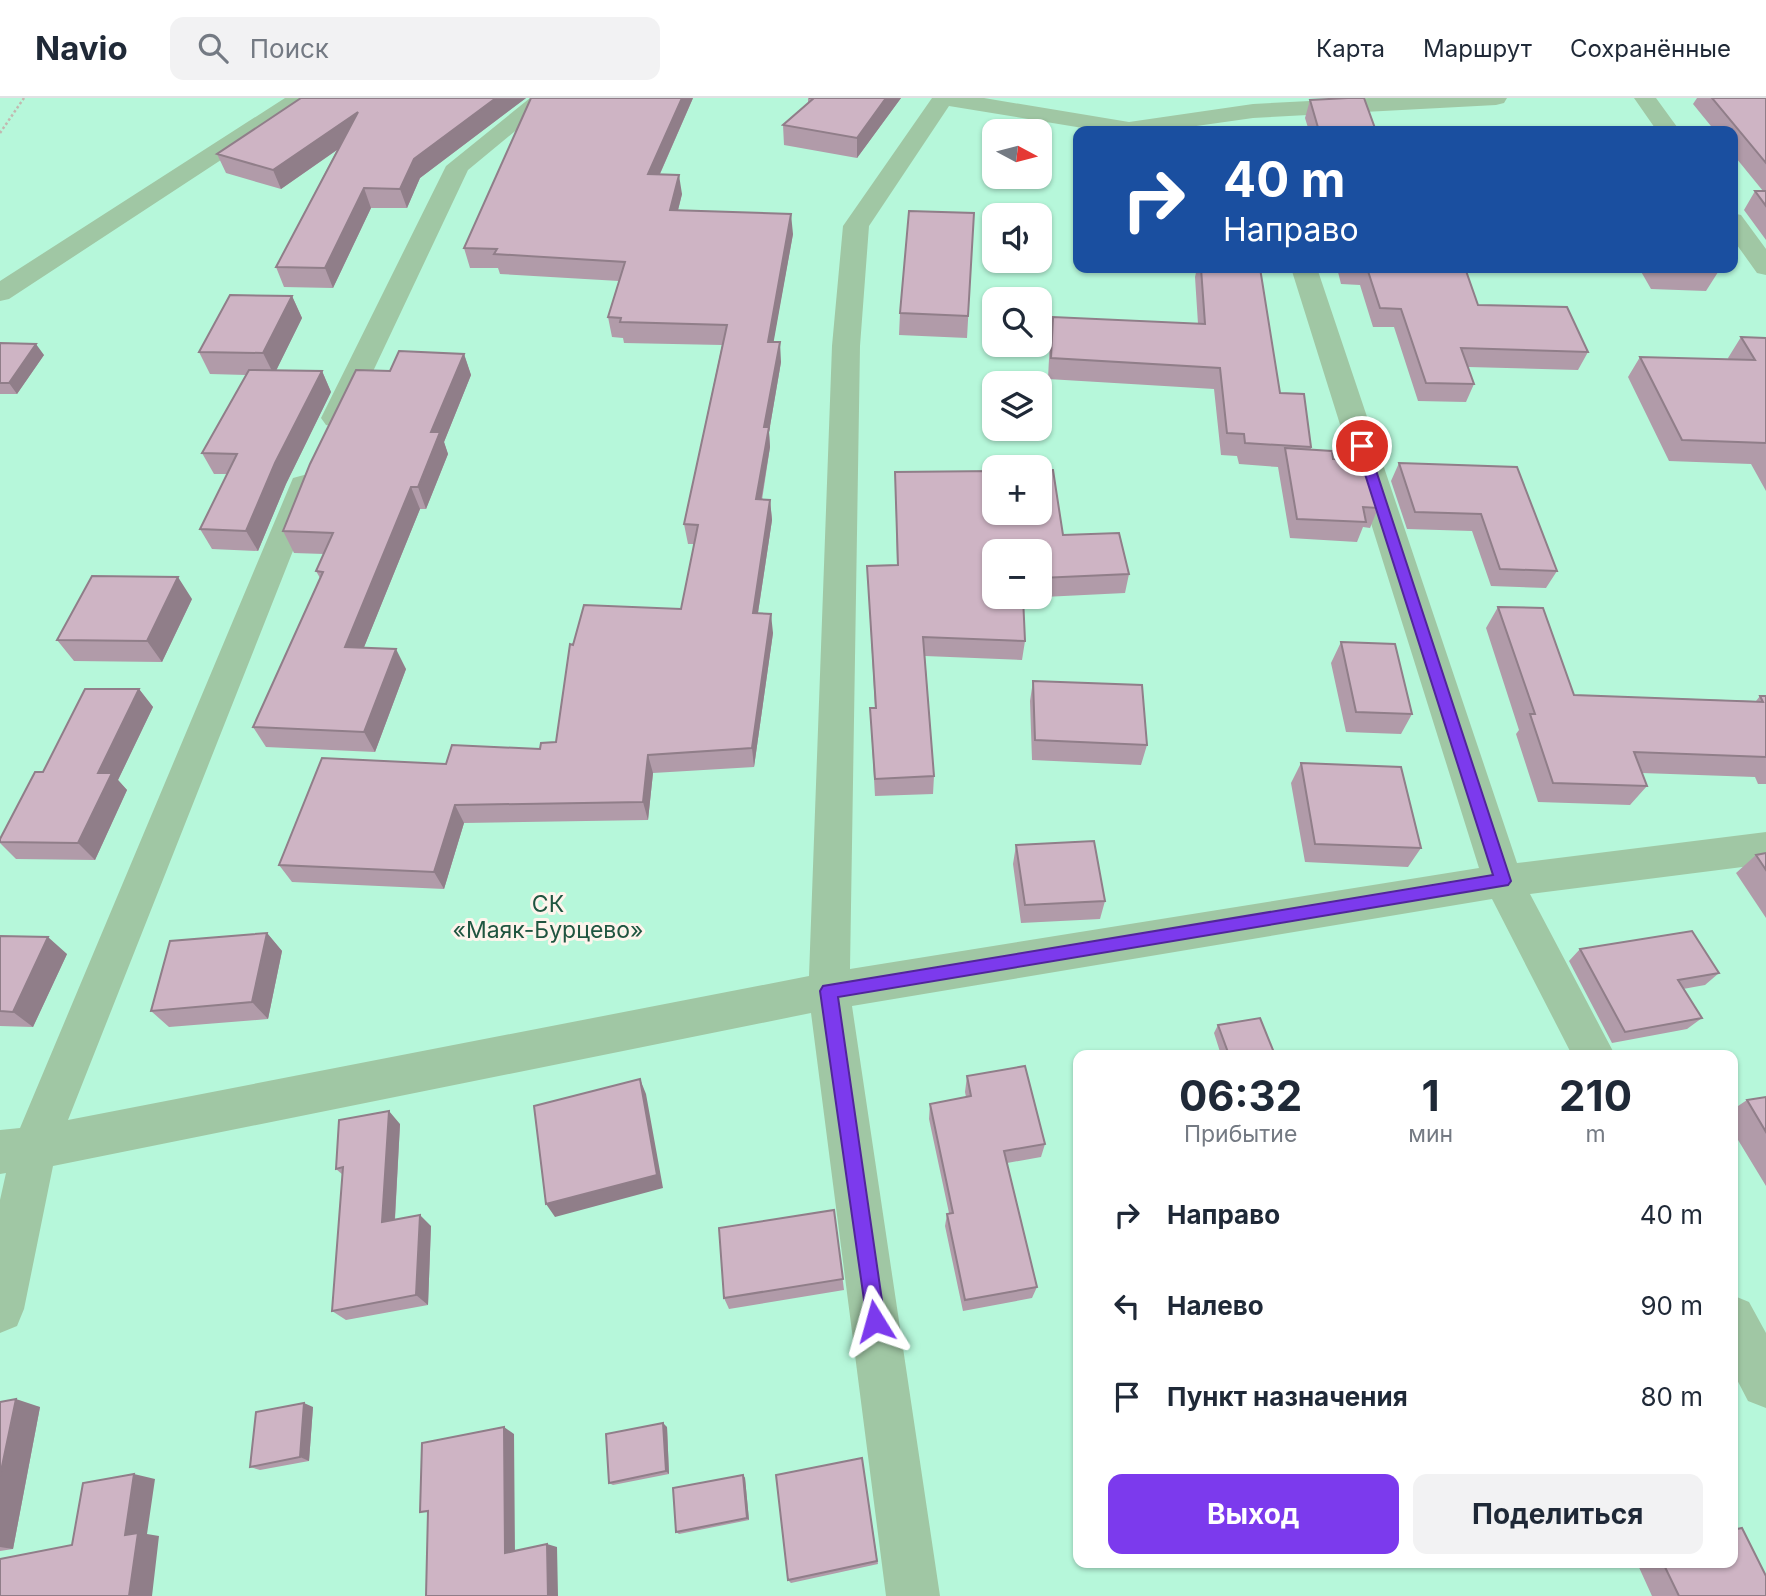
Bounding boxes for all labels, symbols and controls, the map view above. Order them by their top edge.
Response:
search box [170,17,660,80]
text: Navio [35,28,128,68]
icon: search [194,29,232,67]
text: Поиск [250,33,329,64]
text: Карта [1316,34,1385,63]
text: Маршрут [1423,34,1532,63]
text: Сохранённые [1570,34,1731,63]
north arrow [982,119,1052,189]
map controls [982,119,1052,609]
text: 40 m [1223,150,1346,209]
icon: right [1108,154,1199,245]
button: sound [982,203,1052,273]
text: Направо [1223,210,1359,249]
button: search [982,287,1052,357]
button: layers [982,371,1052,441]
pin [1332,416,1392,476]
icon: arrive [1343,427,1381,465]
button: + [982,455,1052,525]
button: − [982,539,1052,609]
park label: СК «Маяк-Бурцево» [452,890,644,944]
text: 06:32 [1179,1070,1302,1121]
text: 1 [1422,1070,1440,1121]
text: 210 [1559,1070,1632,1121]
text: Прибытие [1184,1120,1297,1148]
text: мин [1408,1120,1453,1148]
text: m [1585,1120,1606,1148]
icon: right [1108,1196,1146,1234]
text: Направо [1167,1199,1280,1230]
text: 40 m [1640,1199,1703,1230]
position arrow [838,1284,912,1358]
icon: left [1108,1287,1146,1325]
text: Налево [1167,1290,1264,1321]
text: 90 m [1640,1290,1703,1321]
icon: arrive [1108,1378,1146,1416]
text: Пункт назначения [1167,1381,1408,1412]
text: 80 m [1640,1381,1703,1412]
button: Выход [1108,1474,1399,1554]
button: Поделиться [1413,1474,1703,1554]

